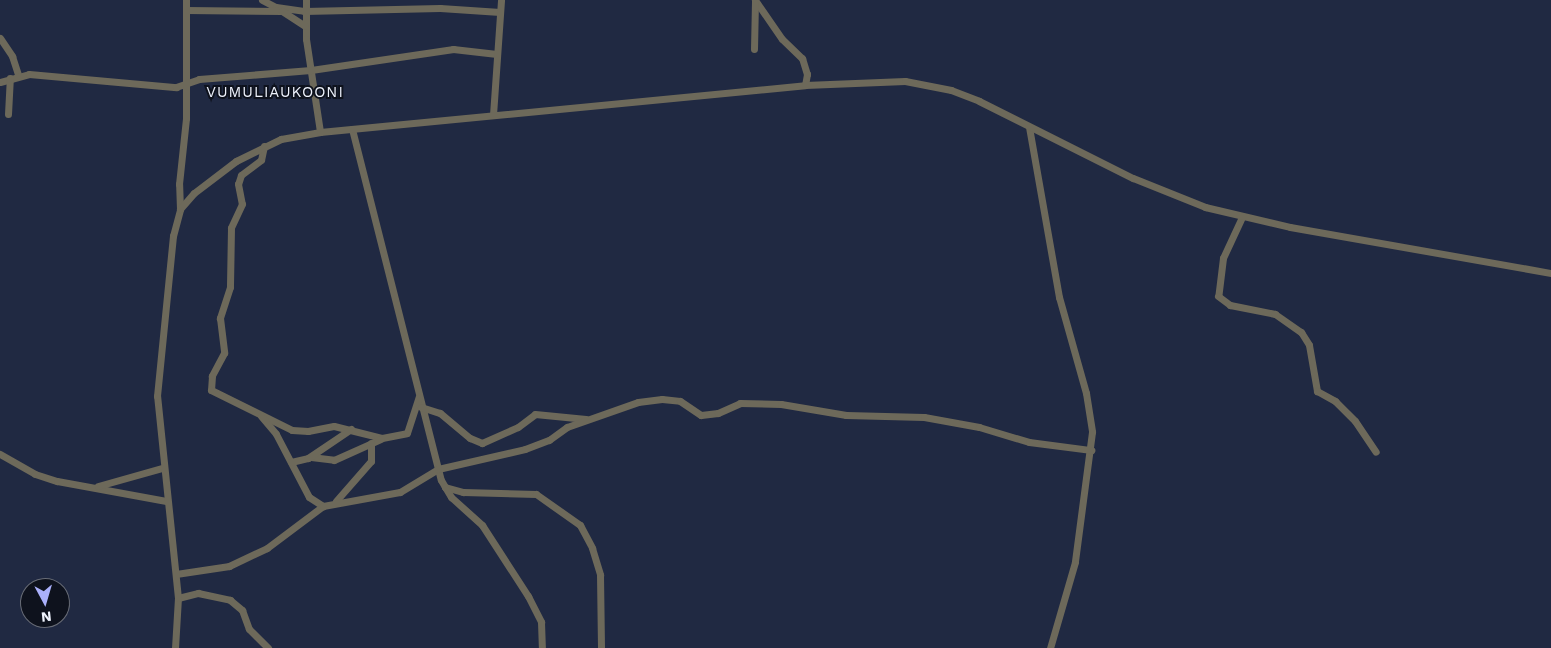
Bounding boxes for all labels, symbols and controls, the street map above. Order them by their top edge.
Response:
district label: VUMULIAUKOONI [205,84,345,102]
north arrow [20,578,70,628]
text: N [40,608,52,625]

